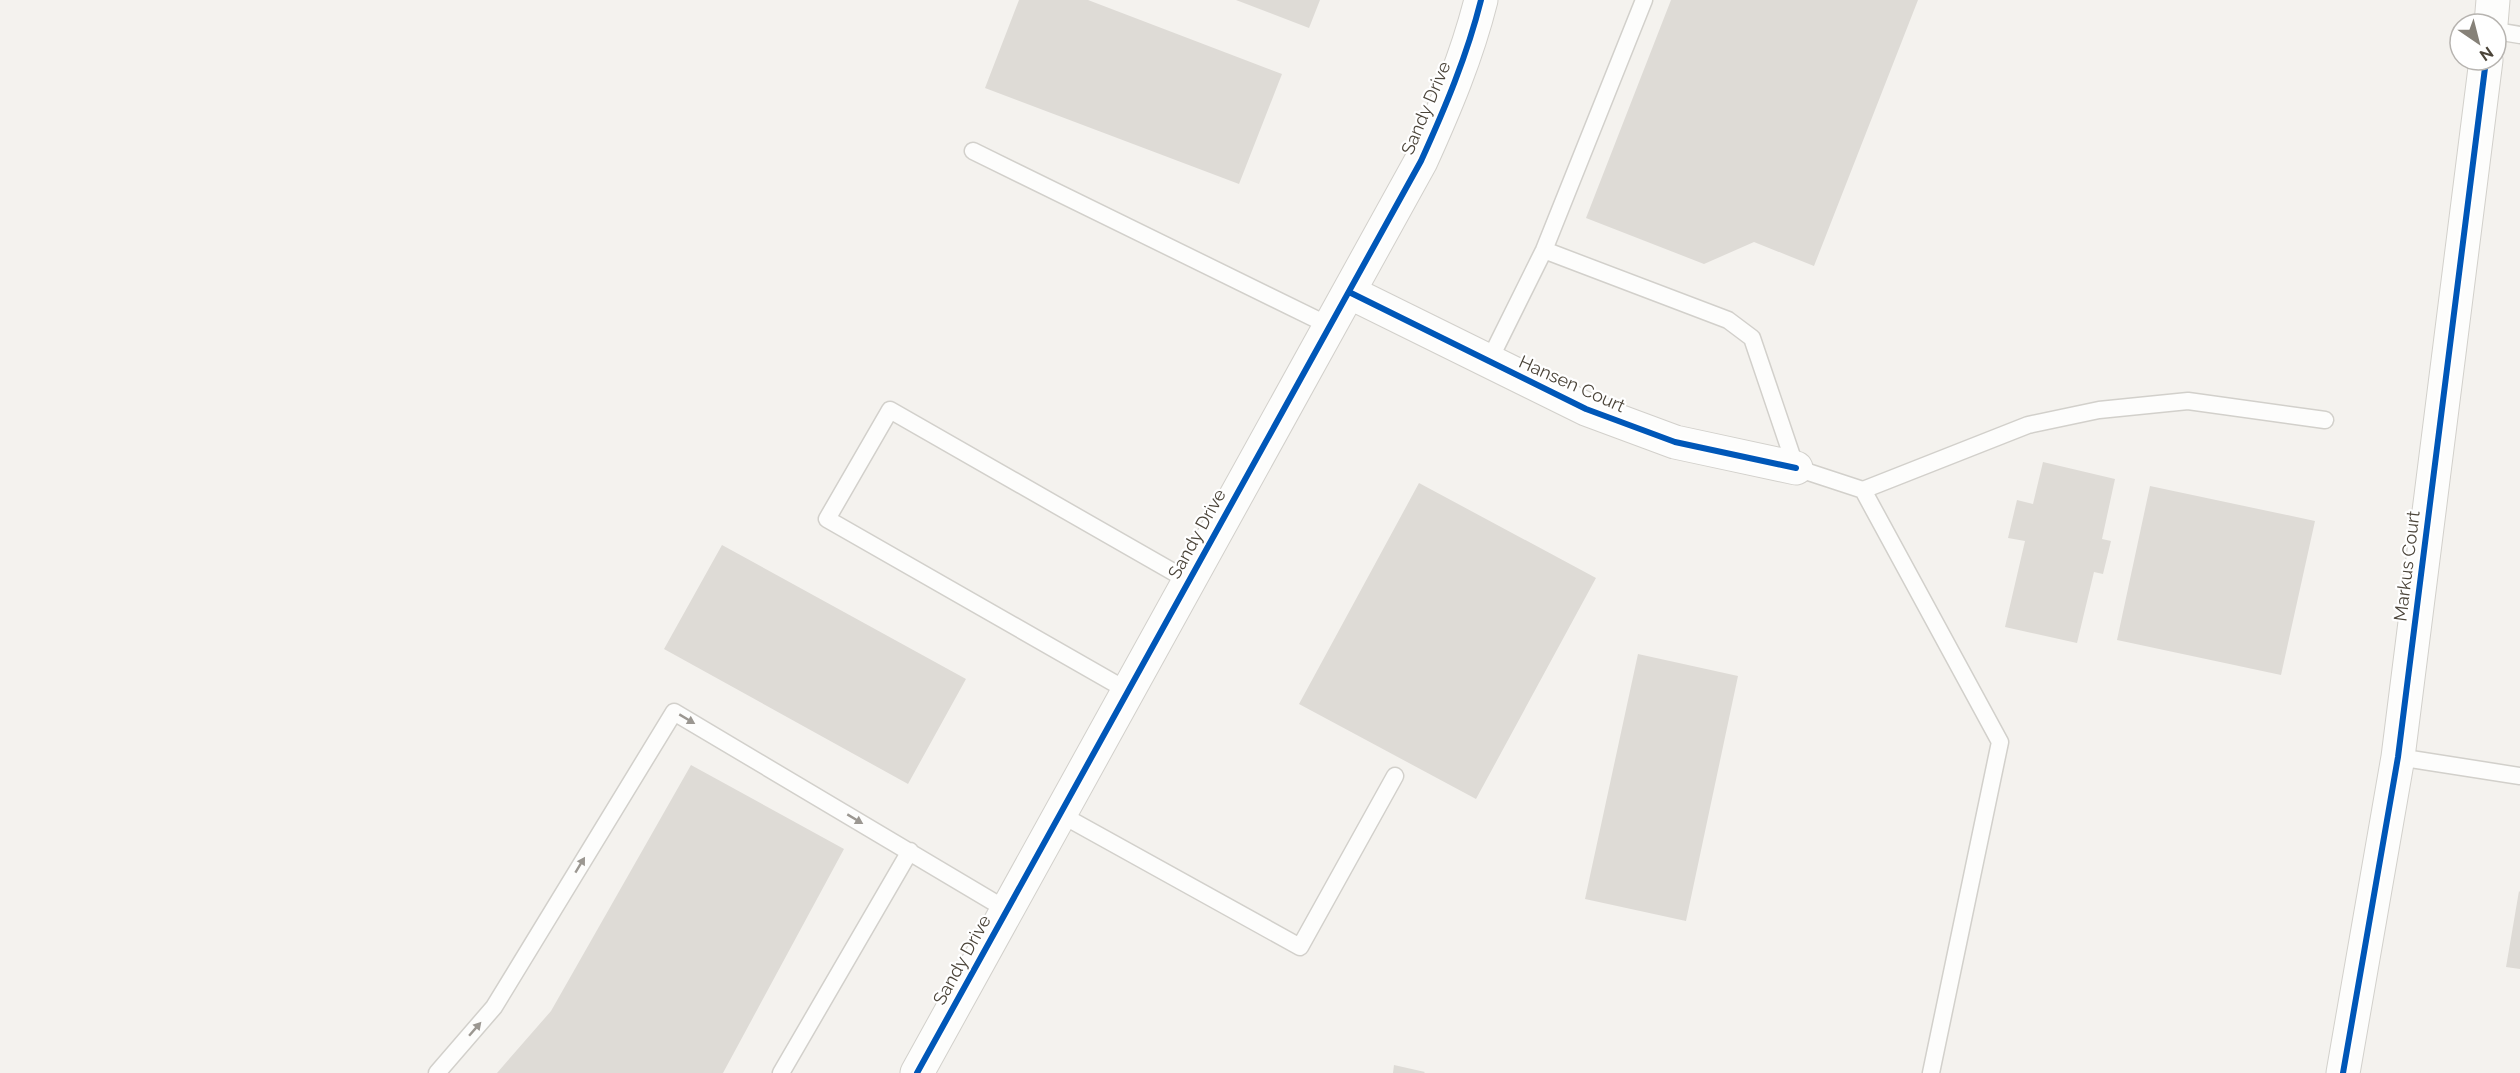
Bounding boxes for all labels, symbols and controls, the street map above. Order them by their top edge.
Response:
north arrow [2448,12,2508,72]
text: N [2476,43,2497,65]
street label: Sandy Drive [1396,58,1455,158]
street label: Hansen Court [1516,351,1629,416]
street label: Sandy Drive [1163,485,1230,582]
street label: Markus Court [2389,509,2424,623]
one-way arrow [679,714,695,725]
one-way arrow [847,813,863,824]
one-way arrow [575,857,586,873]
street label: Sandy Drive [928,911,995,1008]
one-way arrow [468,1022,481,1037]

